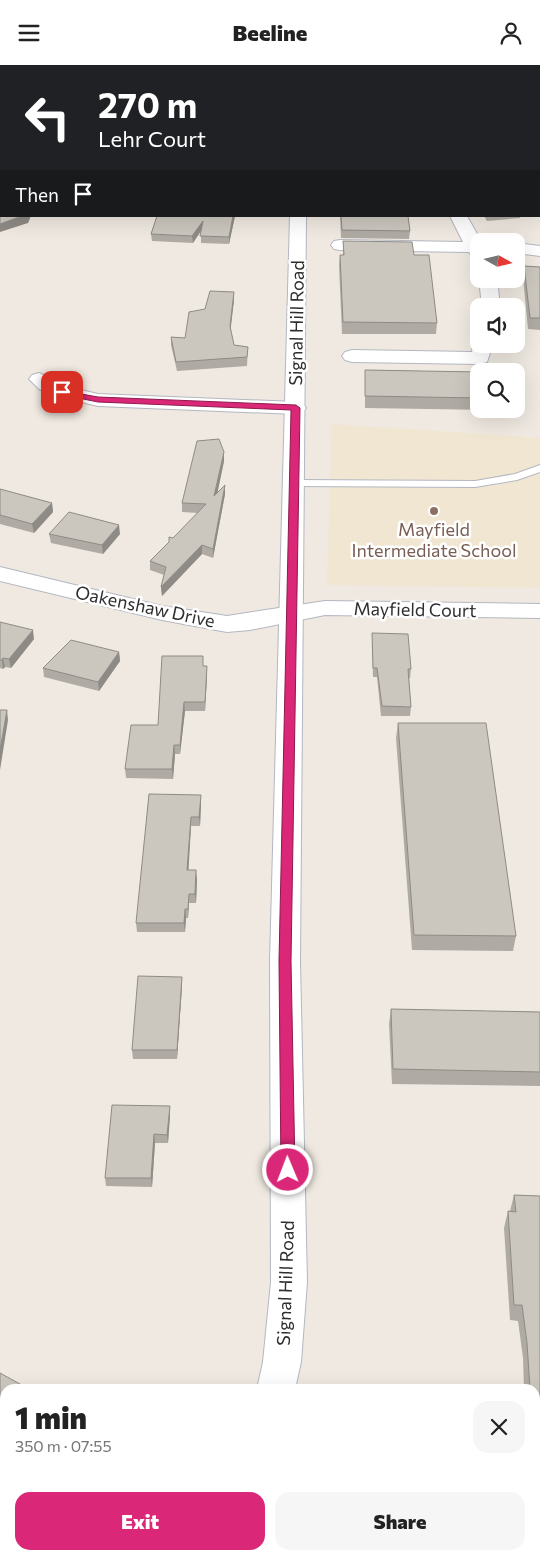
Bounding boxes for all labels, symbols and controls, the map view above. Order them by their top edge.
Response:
icon: menu [15,19,43,47]
text: Beeline [233,19,307,46]
icon: person [497,19,525,47]
text: 270 m [98,82,197,125]
icon: left [15,85,80,150]
text: Lehr Court [98,125,206,152]
icon: arrive [69,180,97,208]
text: Then [15,183,59,206]
north arrow [470,233,525,287]
map controls [470,233,525,418]
street label: Signal Hill Road [284,260,308,386]
button: sound [470,298,525,353]
button: search [470,363,525,418]
pin [41,371,83,413]
icon: arrive [48,378,76,406]
marker: Mayfield Intermediate School [428,505,440,517]
place label: Mayfield Intermediate School [352,518,516,561]
street label: Oakenshaw Drive [73,580,217,632]
street label: Mayfield Court [353,597,477,621]
position arrow [261,1143,313,1195]
street label: Signal Hill Road [272,1220,298,1346]
text: 1 min [15,1398,87,1435]
button: close [473,1401,525,1453]
text: 350 m · 07:55 [15,1436,112,1455]
button: Exit [15,1492,265,1550]
button: Share [275,1492,525,1550]

